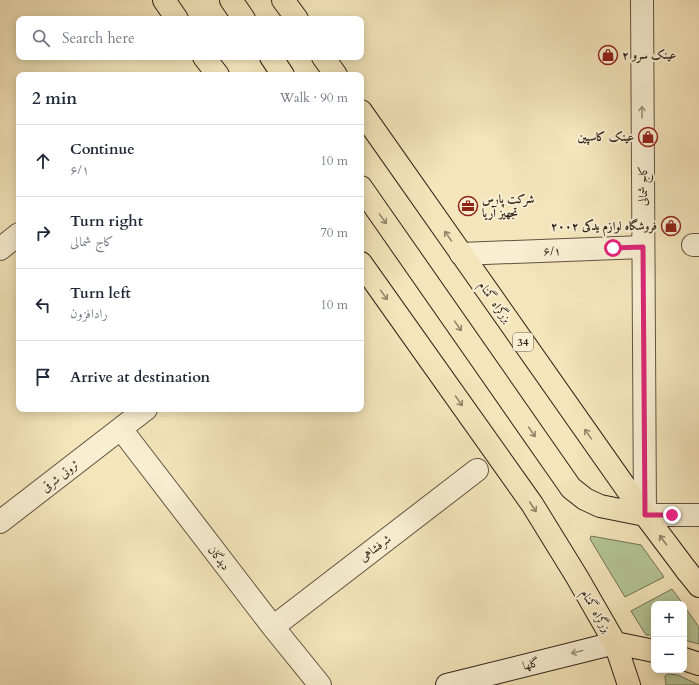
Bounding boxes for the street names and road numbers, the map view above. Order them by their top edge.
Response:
street label: کاج شمالی [635,166,654,206]
street label: ۶/۱ [543,243,561,259]
street label: بزرگراه گمنام [472,278,515,328]
road number: 34 [513,333,533,351]
street label: ثروتی شرقی [38,456,82,496]
street label: شرفشاهی [356,531,394,565]
street label: دیدگان [204,542,234,574]
street label: بزرگراه گمنام [575,586,615,637]
street label: گلها [521,654,541,674]

